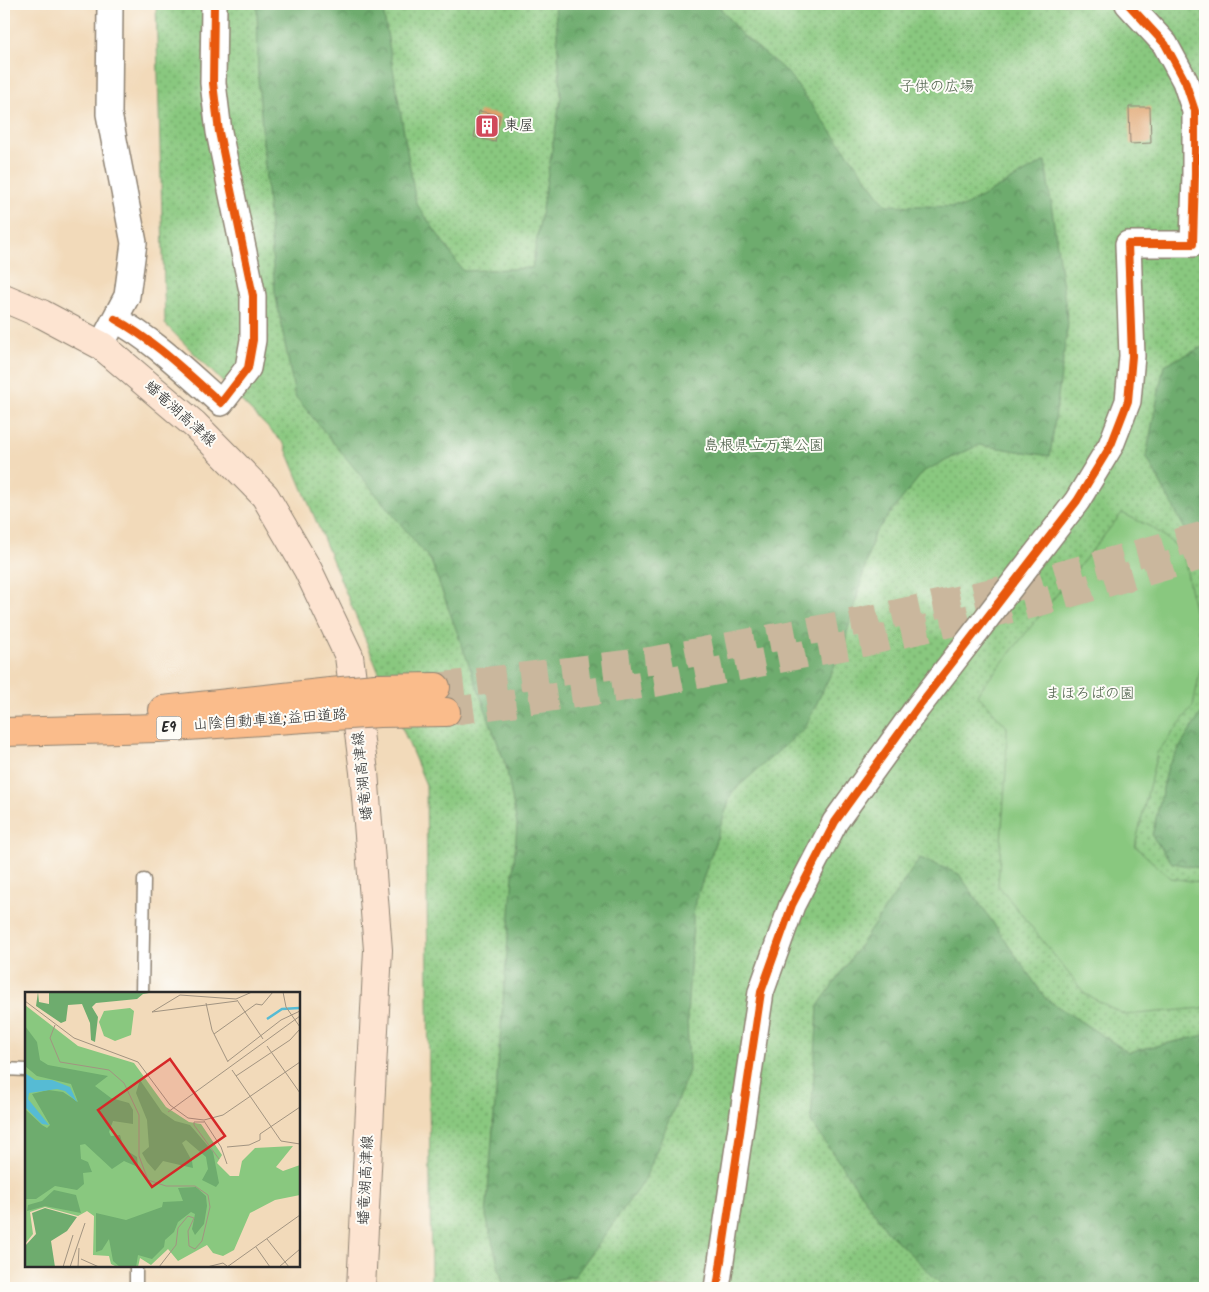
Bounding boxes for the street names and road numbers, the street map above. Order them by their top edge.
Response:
street label: 蟠竜湖高津線 [139,375,221,453]
street label: 山陰自動車道;益田道路 [192,703,348,737]
road number: E9 [156,716,182,740]
street label: 蟠竜湖高津線 [346,730,380,822]
street label: 蟠竜湖高津線 [352,1134,380,1226]

